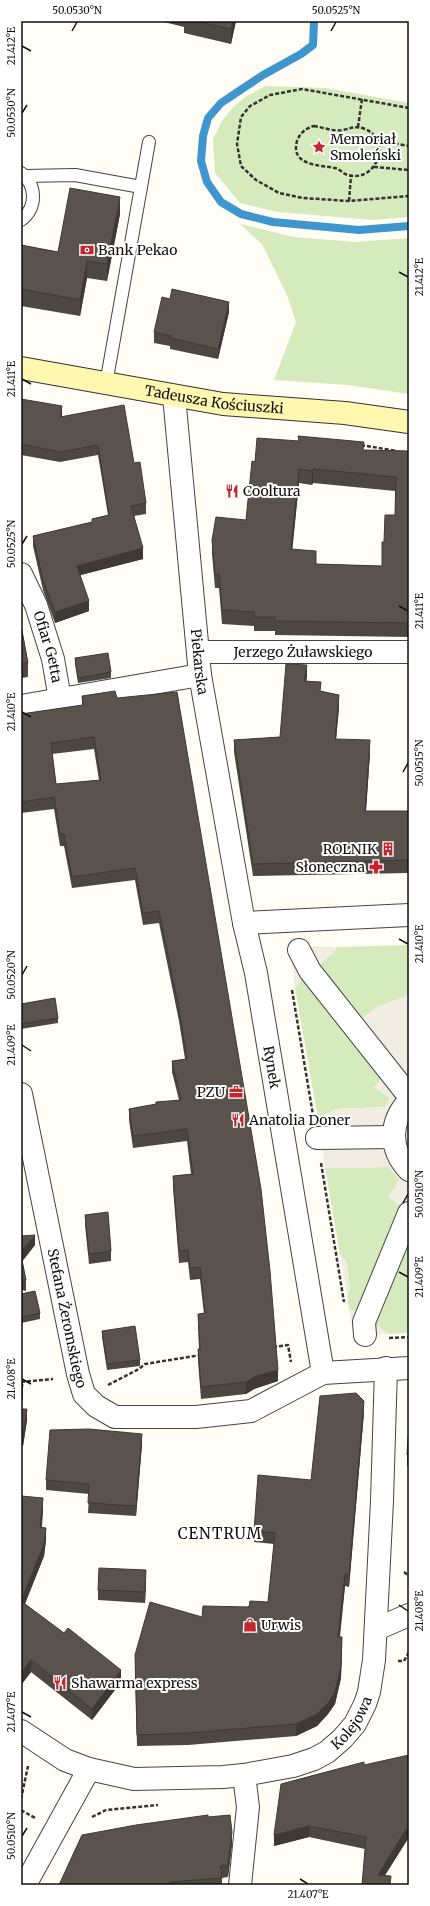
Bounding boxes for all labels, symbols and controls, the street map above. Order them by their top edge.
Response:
text: 50.0530°N [52,4,102,17]
text: 50.0525°N [312,4,361,17]
text: 21.412°E [5,26,18,65]
text: 50.0530°N [5,88,18,138]
place label: Memoriał Smoleński [330,130,402,164]
place icon: Memoriał Smoleński [311,139,327,155]
place label: Bank Pekao [98,241,177,259]
bank icon: Bank Pekao [79,242,95,258]
text: 21.412°E [413,257,426,296]
text: 21.411°E [5,360,18,397]
street label: Tadeusza Kościuszki [143,381,285,417]
place label: Cooltura [243,482,301,500]
restaurant icon: Cooltura [224,483,240,499]
text: 50.0525°N [5,519,18,568]
text: 21.411°E [413,592,426,629]
street label: Ofiar Getta [29,609,66,685]
street label: Piekarska [187,628,212,697]
street label: Jerzego Żuławskiego [233,643,372,661]
text: 21.410°E [5,692,18,731]
text: 50.0515°N [413,739,426,787]
place label: ROLNIK [323,840,378,858]
building icon: ROLNIK [380,841,396,857]
place label: Słoneczna [295,858,365,876]
pharmacy icon: Słoneczna [368,859,384,875]
text: 21.410°E [413,924,426,963]
text: 50.0520°N [5,950,18,1000]
text: 21.409°E [5,1024,18,1066]
street label: Rynek [259,1044,284,1090]
place label: PZU [197,1083,226,1101]
office icon: PZU [228,1084,244,1100]
place label: Anatolia Doner [248,1111,350,1129]
restaurant icon: Anatolia Doner [230,1112,246,1128]
text: 50.0510°N [413,1170,426,1218]
street label: Stefana Żeromskiego [44,1247,91,1390]
text: 21.409°E [413,1256,426,1298]
text: 21.408°E [5,1358,18,1400]
district label: CENTRUM [178,1524,262,1543]
text: 21.408°E [413,1590,426,1632]
place label: Urwis [261,1616,301,1634]
shop icon: Urwis [242,1617,258,1633]
place label: Shawarma express [71,1674,198,1692]
restaurant icon: Shawarma express [52,1675,68,1691]
text: 21.407°E [5,1691,18,1732]
street label: Kolejowa [327,1694,376,1753]
text: 50.0510°N [5,1812,18,1860]
text: 21.407°E [288,1888,329,1901]

